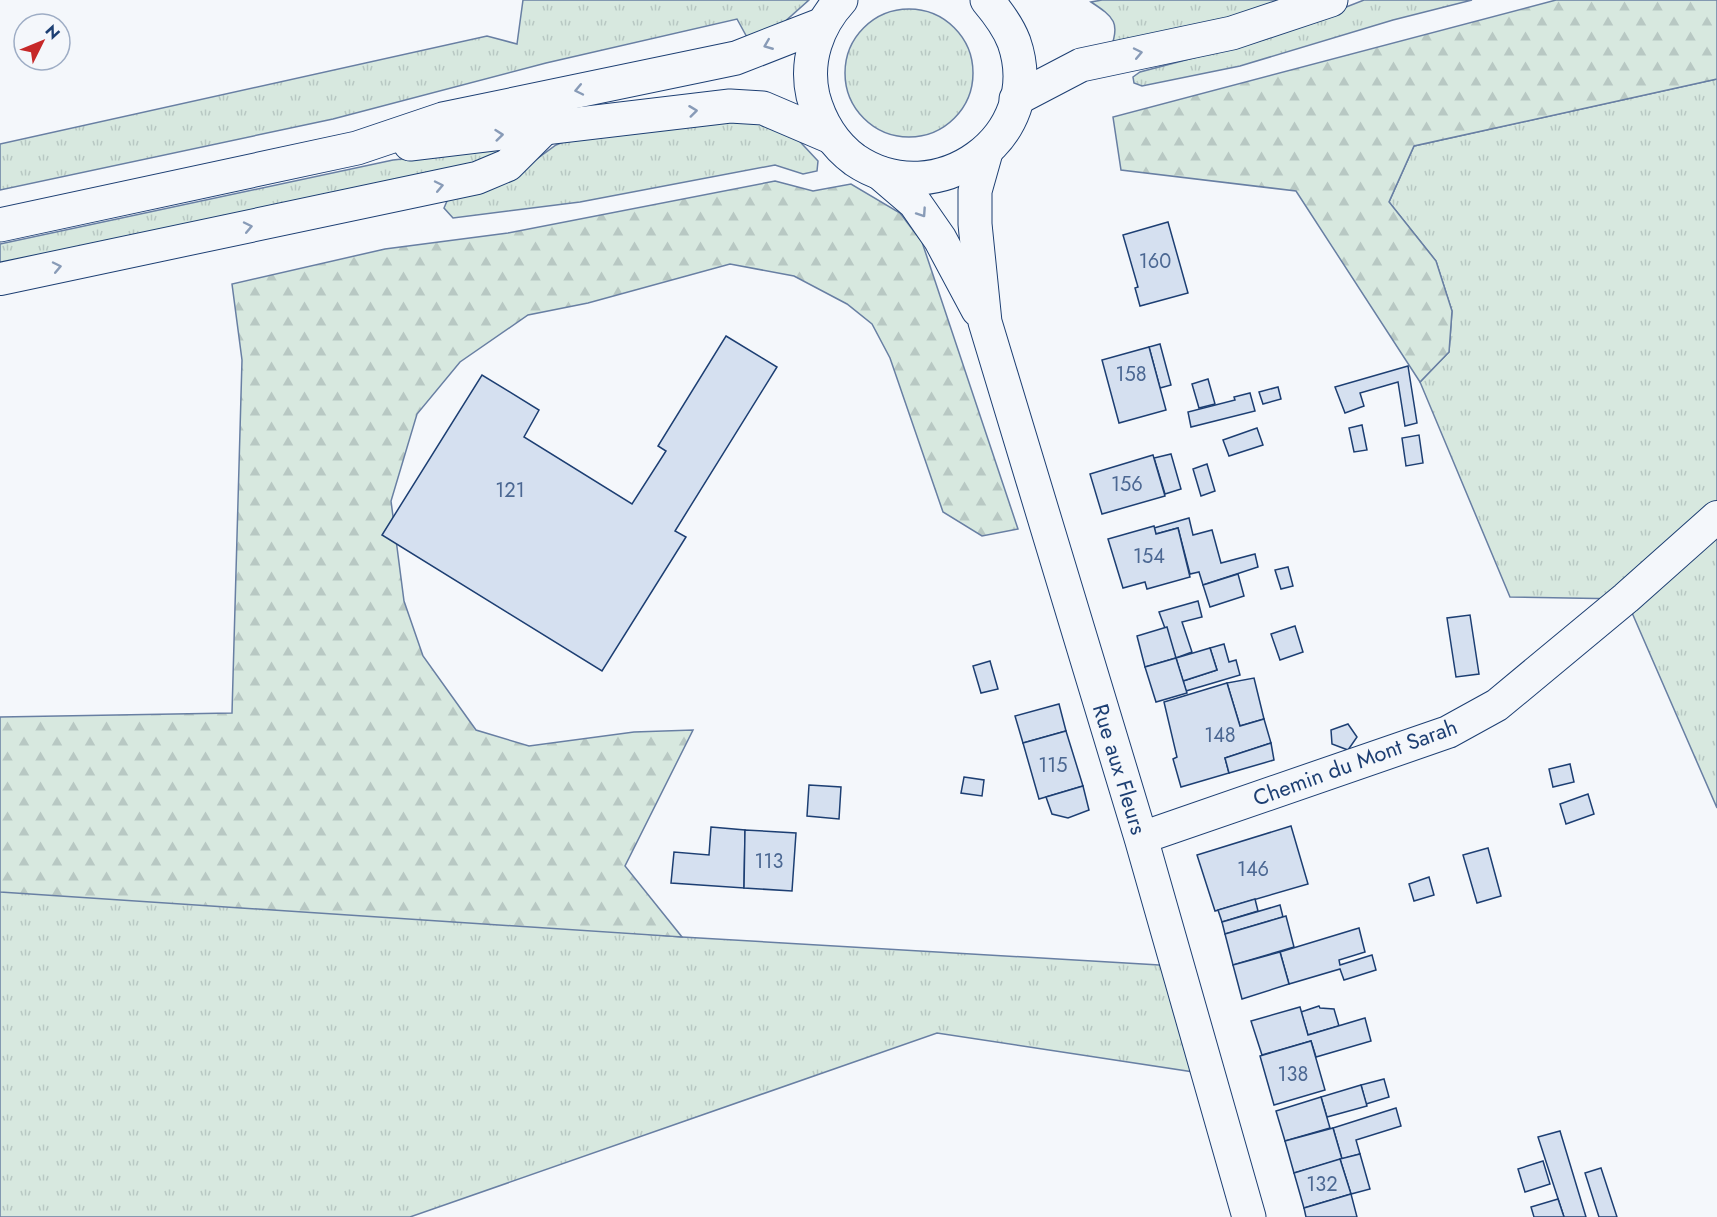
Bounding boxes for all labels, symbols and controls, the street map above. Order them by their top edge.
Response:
north arrow [12,12,72,72]
text: N [40,20,65,45]
one-way arrow [764,38,775,50]
one-way arrow [1133,47,1143,60]
one-way arrow [574,83,584,96]
one-way arrow [688,105,697,118]
one-way arrow [495,129,504,142]
one-way arrow [434,180,444,193]
one-way arrow [915,206,926,217]
one-way arrow [243,221,253,234]
house number: 160 [1139,247,1171,276]
one-way arrow [52,261,62,274]
house number: 158 [1115,360,1147,389]
house number: 156 [1111,470,1143,499]
house number: 121 [495,476,525,505]
house number: 154 [1133,542,1165,571]
street label: Rue aux Fleurs [1085,700,1155,838]
street label: Chemin du Mont Sarah [1248,710,1462,814]
house number: 148 [1204,721,1236,750]
house number: 115 [1038,751,1068,780]
house number: 113 [755,847,784,876]
house number: 146 [1237,855,1269,884]
house number: 138 [1278,1060,1308,1089]
house number: 132 [1306,1170,1338,1199]

